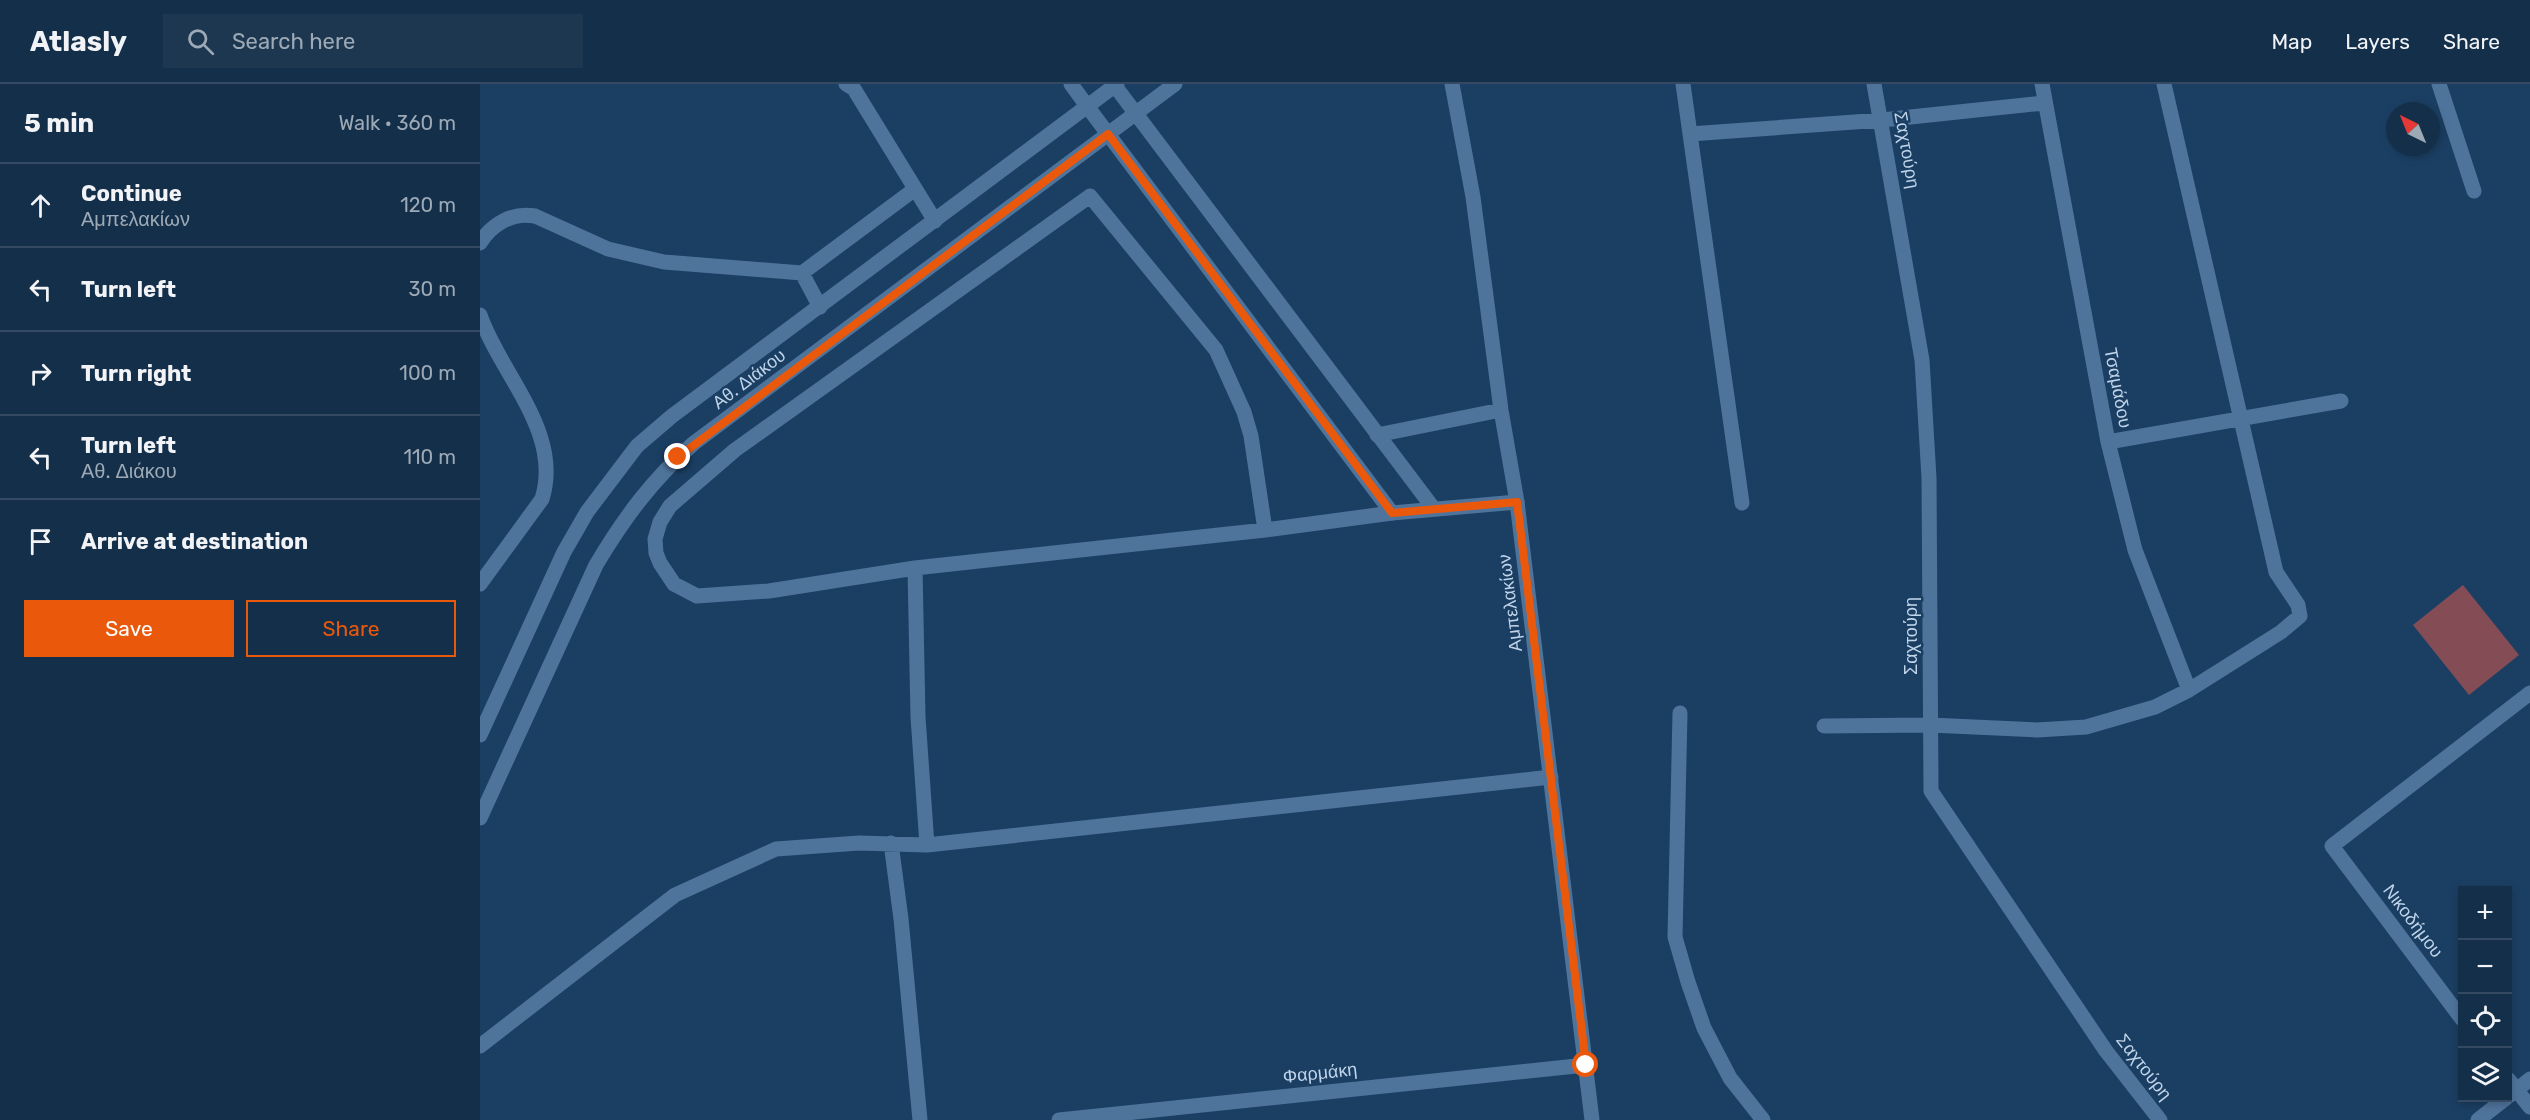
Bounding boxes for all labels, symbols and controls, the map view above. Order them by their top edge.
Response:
search box [163,14,583,68]
text: Atlasly [30,25,127,58]
icon: search [184,25,217,58]
text: Search here [232,28,355,55]
text: Map [2271,29,2312,54]
text: Layers [2345,29,2410,54]
text: Share [2443,29,2500,54]
north arrow [2386,102,2440,156]
text: 5 min [24,108,94,139]
street label: Σαχτούρη [1889,110,1925,190]
text: Walk · 360 m [339,111,456,135]
text: Continue [81,180,182,207]
icon: ahead [24,189,57,222]
text: 120 m [400,193,456,217]
text: Αμπελακίων [81,207,190,231]
icon: left [24,273,57,306]
text: Turn left [81,276,176,303]
text: 30 m [409,277,456,301]
street label: Αθ. Διάκου [708,344,790,414]
street label: Τσαμάδου [2099,346,2137,430]
icon: right [24,357,57,390]
text: Turn right [81,360,191,387]
text: 100 m [399,361,456,385]
text: Turn left [81,432,176,459]
icon: left [24,441,57,474]
route end [664,443,690,469]
text: 110 m [404,445,456,469]
text: Αθ. Διάκου [81,459,177,483]
icon: arrive [24,525,57,558]
text: Arrive at destination [81,528,308,555]
street label: Αμπελακίων [1493,553,1527,653]
street label: Σαχτούρη [1900,597,1922,675]
button: Save [24,600,234,657]
button: Share [246,600,456,657]
street label: Νικοδήμου [2378,880,2448,962]
map controls [2458,886,2512,1102]
button: + [2458,886,2512,940]
button: − [2458,940,2512,994]
button: locate [2458,994,2512,1048]
street label: Σαχτούρη [2111,1030,2177,1104]
button: layers [2458,1048,2512,1102]
route start [1572,1051,1598,1077]
street label: Φαρμάκη [1282,1058,1358,1088]

